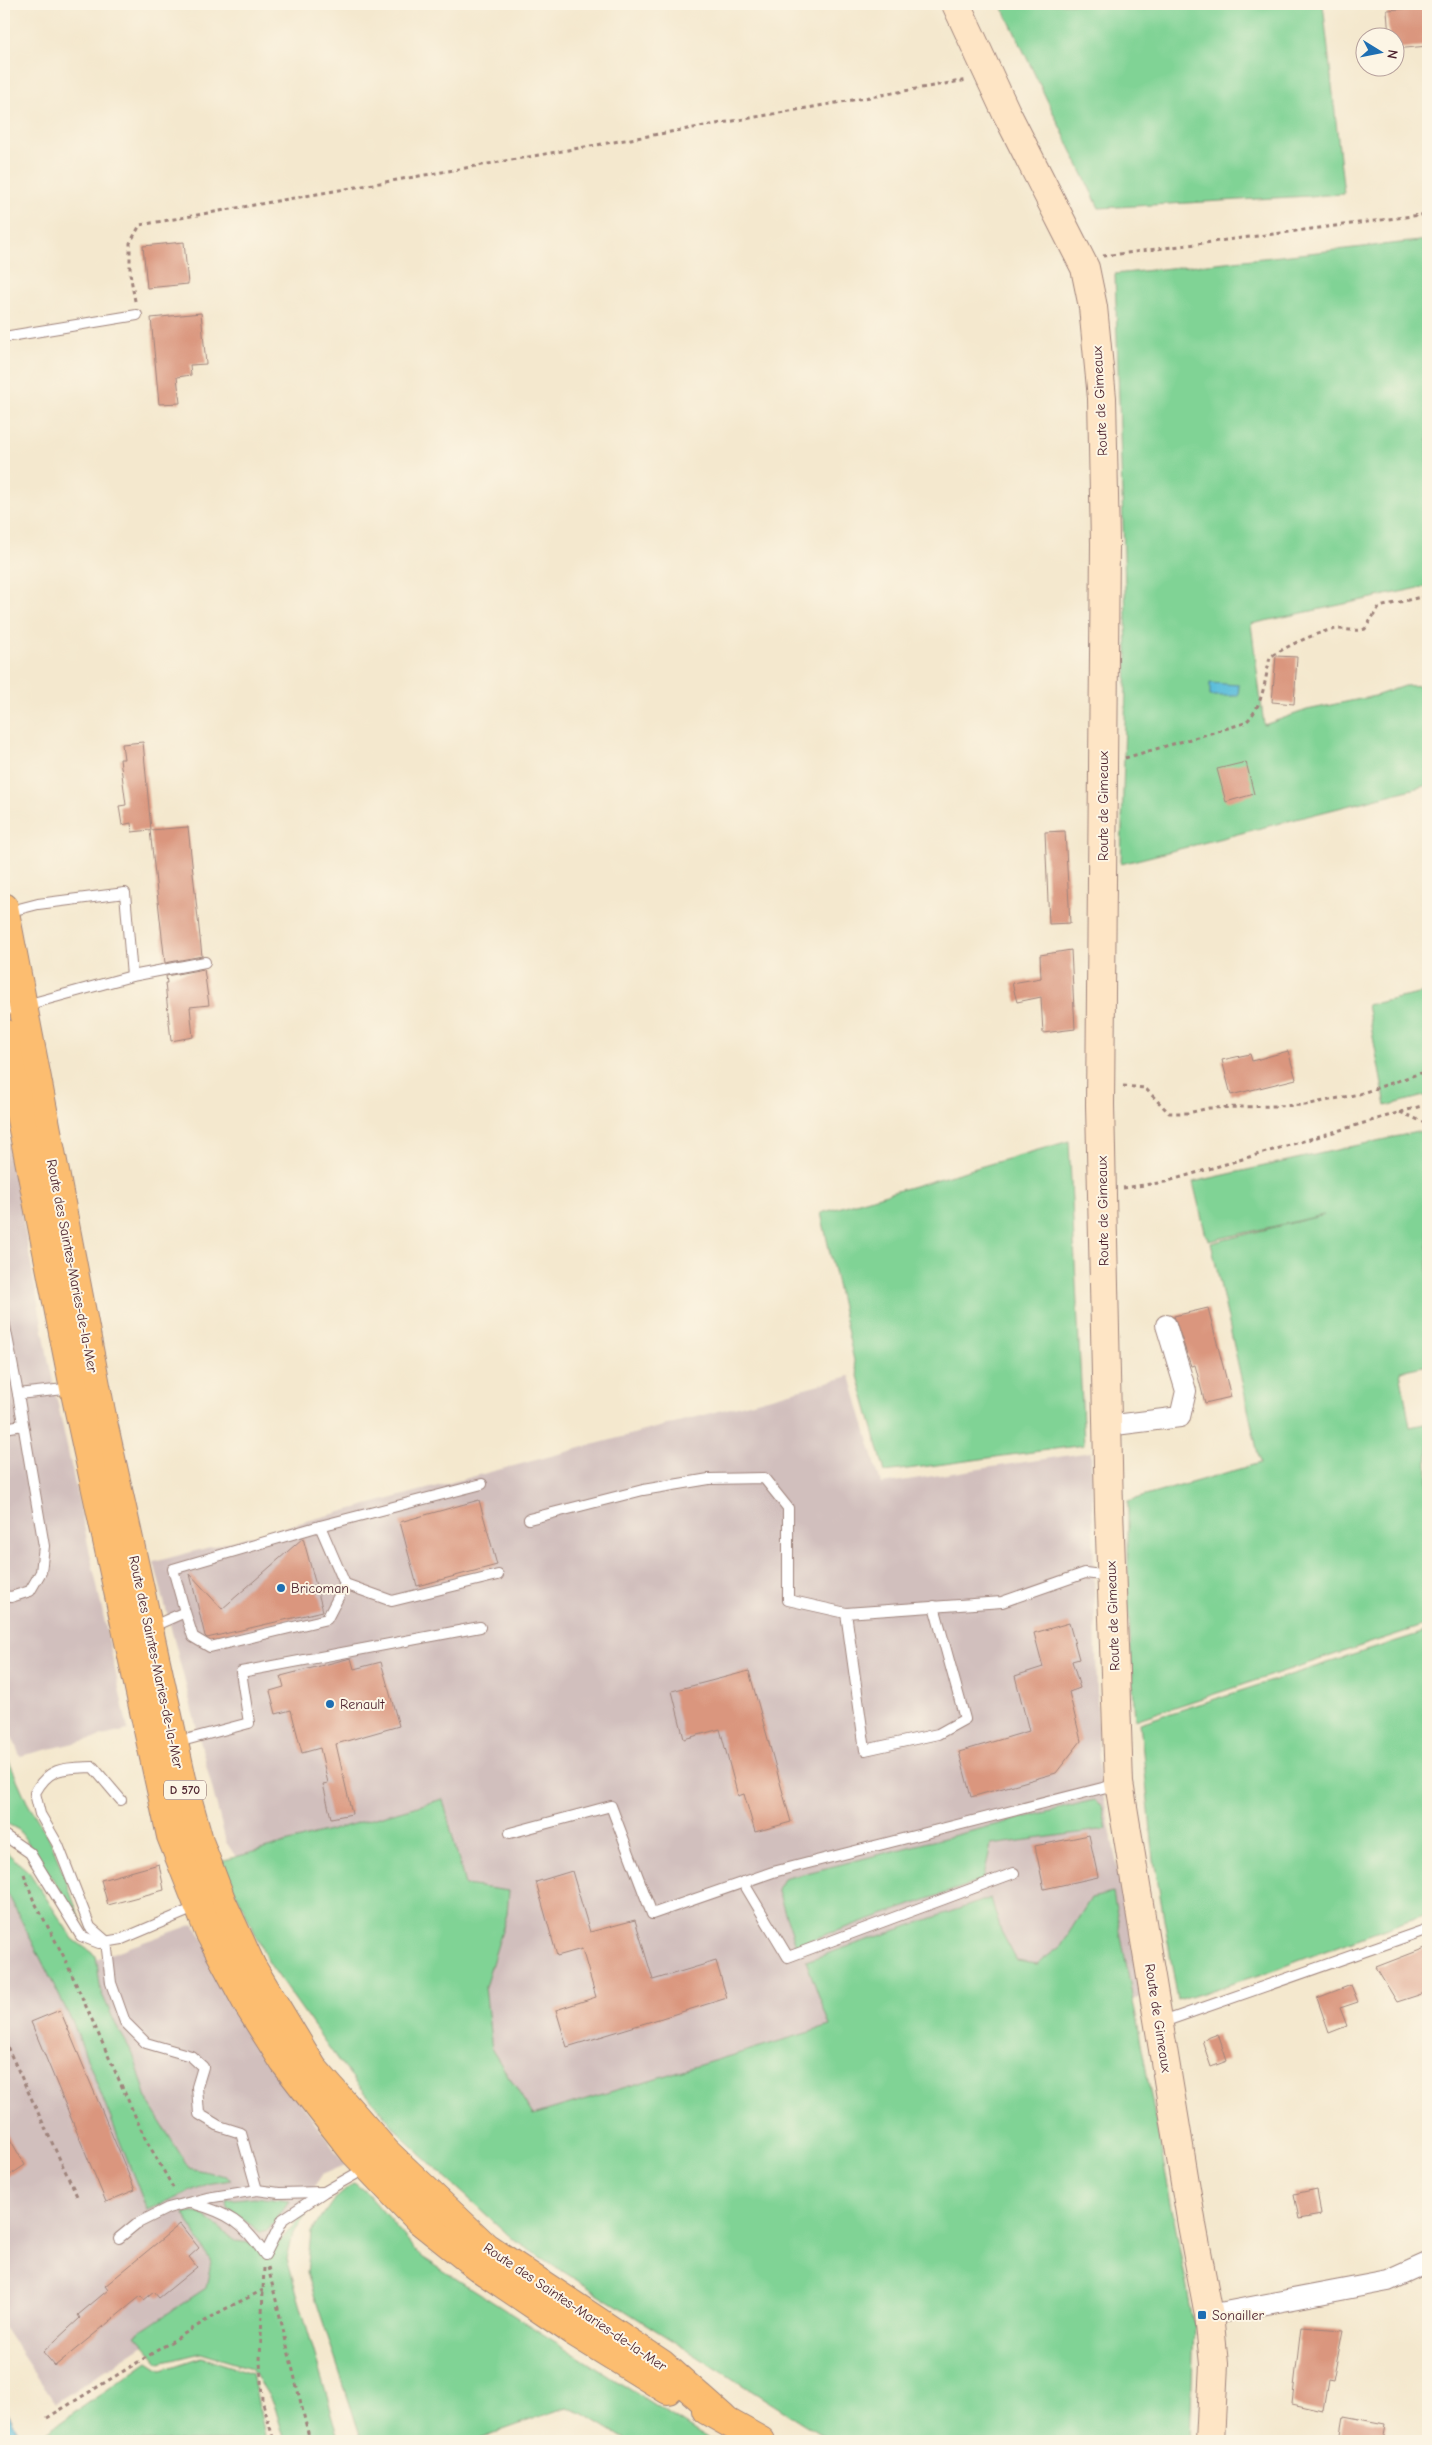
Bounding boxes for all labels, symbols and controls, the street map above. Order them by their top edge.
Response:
north arrow [1354,28,1404,78]
text: N [1383,48,1401,60]
street label: Route de Gimeaux [1089,345,1111,456]
street label: Route de Gimeaux [1095,751,1112,861]
street label: Route de Gimeaux [1094,1156,1112,1266]
street label: Route des Saintes-Maries-de-la-Mer [43,1158,101,1375]
street label: Route des Saintes-Maries-de-la-Mer [125,1554,187,1770]
street label: Route de Gimeaux [1103,1560,1123,1671]
place label: Bricoman [291,1580,349,1597]
marker: Bricoman [275,1582,287,1594]
place label: Renault [340,1696,385,1713]
marker: Renault [324,1698,336,1710]
road number: D 570 [164,1780,206,1800]
street label: Route de Gimeaux [1141,1962,1175,2074]
street label: Route des Saintes-Maries-de-la-Mer [480,2239,670,2375]
place label: Sonailler [1212,2307,1264,2324]
marker: Sonailler [1196,2309,1208,2321]

